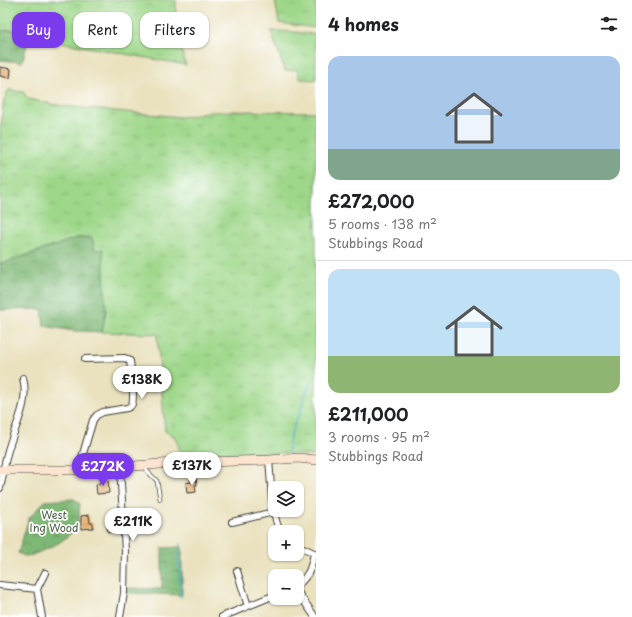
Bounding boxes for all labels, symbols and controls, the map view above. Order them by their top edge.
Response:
text: 4 homes [328,11,399,37]
chip: Buy [12,12,65,48]
chip: Rent [73,12,132,48]
chip: Filters [140,12,209,48]
icon: filters [598,13,620,35]
icon: home [438,82,510,154]
text: £272,000 [328,188,414,214]
text: 5 rooms · 138 m² [328,214,437,233]
text: Stubbings Road [328,233,423,252]
icon: home [438,295,510,367]
pin: £138K [114,366,170,400]
text: £138K [122,369,162,388]
text: £211,000 [328,401,408,427]
text: 3 rooms · 95 m² [328,427,430,446]
text: Stubbings Road [328,446,423,465]
pin: £137K [164,452,220,486]
pin: £272K [75,453,131,487]
text: £137K [172,455,212,474]
text: £272K [81,456,125,475]
map controls [268,481,304,605]
button: layers [268,481,304,517]
park label: West Ing Wood [29,506,79,536]
pin: £211K [105,508,161,542]
text: £211K [114,511,152,530]
button: + [268,525,304,561]
button: − [268,569,304,605]

